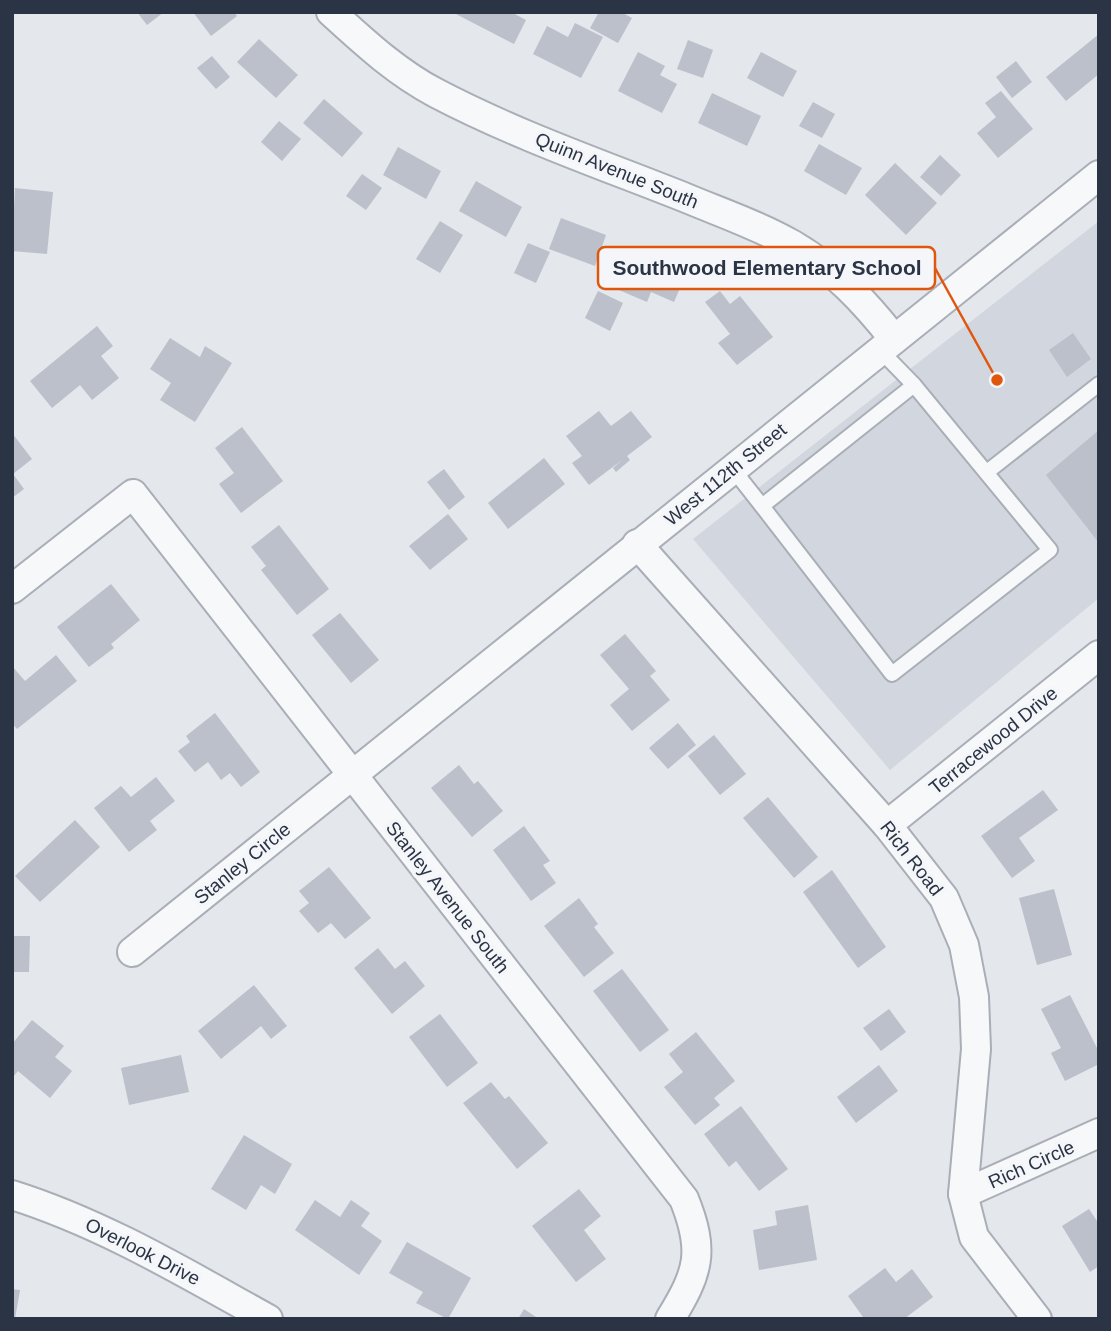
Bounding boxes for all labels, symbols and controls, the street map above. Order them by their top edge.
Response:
street label: Quinn Avenue South [532,128,701,213]
callout: Southwood Elementary School [598,247,935,289]
text: Southwood Elementary School [612,256,922,279]
street label: West 112th Street [660,418,791,530]
street label: Terracewood Drive [925,682,1061,798]
street label: Stanley Avenue South [382,817,513,977]
street label: Rich Road [876,817,947,900]
street label: Stanley Circle [190,818,294,908]
street label: Rich Circle [985,1136,1077,1193]
street label: Overlook Drive [82,1214,204,1289]

